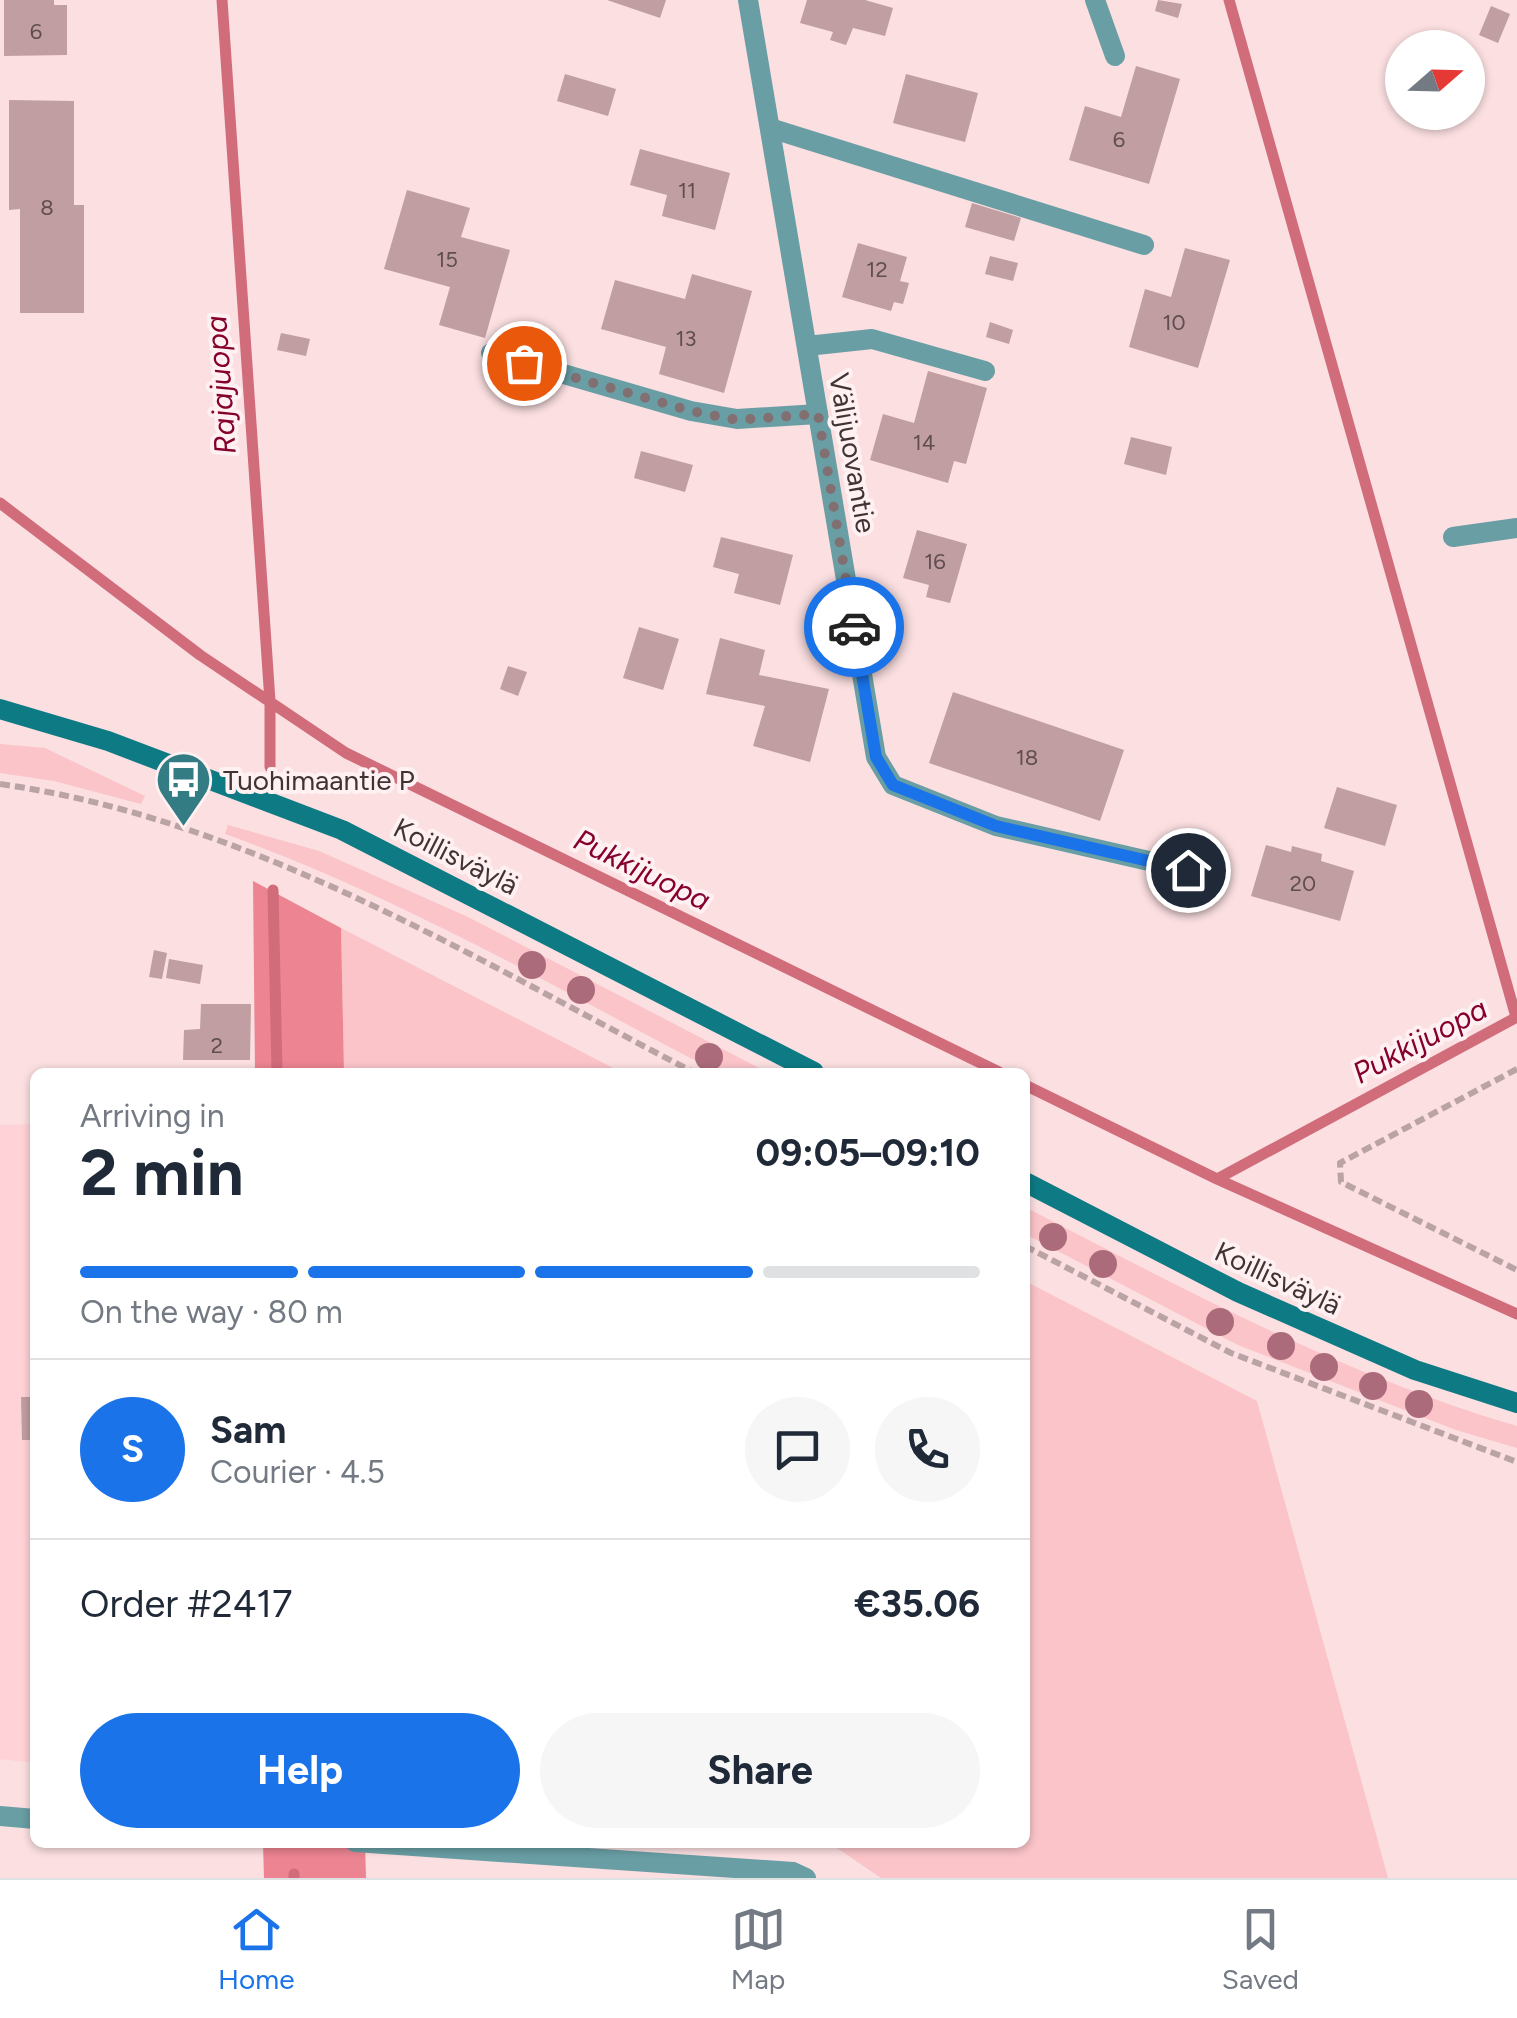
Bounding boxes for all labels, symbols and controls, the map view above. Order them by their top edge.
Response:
house number: 6 [30,18,42,45]
north arrow [1385,30,1485,130]
map controls [1385,30,1485,130]
house number: 6 [1113,126,1125,153]
house number: 11 [678,177,696,204]
house number: 8 [40,194,54,221]
house number: 15 [436,246,458,273]
house number: 12 [866,256,888,283]
house number: 10 [1162,309,1186,336]
water label: Rajajuopa [197,314,244,456]
pin [482,321,567,406]
house number: 13 [675,325,697,352]
icon: bag [497,336,552,391]
street label: Välijuovantie [822,370,884,536]
house number: 14 [913,429,935,456]
house number: 16 [924,548,946,575]
courier [804,577,904,677]
icon: car [827,600,882,655]
house number: 18 [1016,744,1038,771]
bus stop icon: Tuohimaantie P [154,750,214,829]
place label: Tuohimaantie P [223,763,415,797]
street label: Koillisväylä [388,810,524,902]
water label: Pukkijuopa [568,821,717,918]
pin [1146,828,1231,913]
icon: home [1161,843,1216,898]
house number: 20 [1290,870,1316,897]
water label: Pukkijuopa [1346,990,1493,1091]
house number: 2 [211,1032,223,1059]
text: Arriving in [80,1097,225,1135]
text: 09:05–09:10 [756,1130,980,1176]
text: 2 min [80,1133,244,1211]
street label: Koillisväylä [1210,1234,1346,1322]
text: On the way · 80 m [80,1293,343,1331]
button: chat [745,1397,850,1502]
button: phone [875,1397,980,1502]
text: Sam [210,1407,286,1453]
text: S [121,1426,144,1472]
text: Courier · 4.5 [210,1453,385,1491]
text: Order #2417 [80,1581,292,1627]
text: €35.06 [854,1581,980,1627]
button: Help [80,1713,520,1828]
button: Share [540,1713,980,1828]
tab: Home [218,1902,294,1996]
tab: Map [731,1902,786,1996]
tab: Saved [1222,1902,1299,1996]

